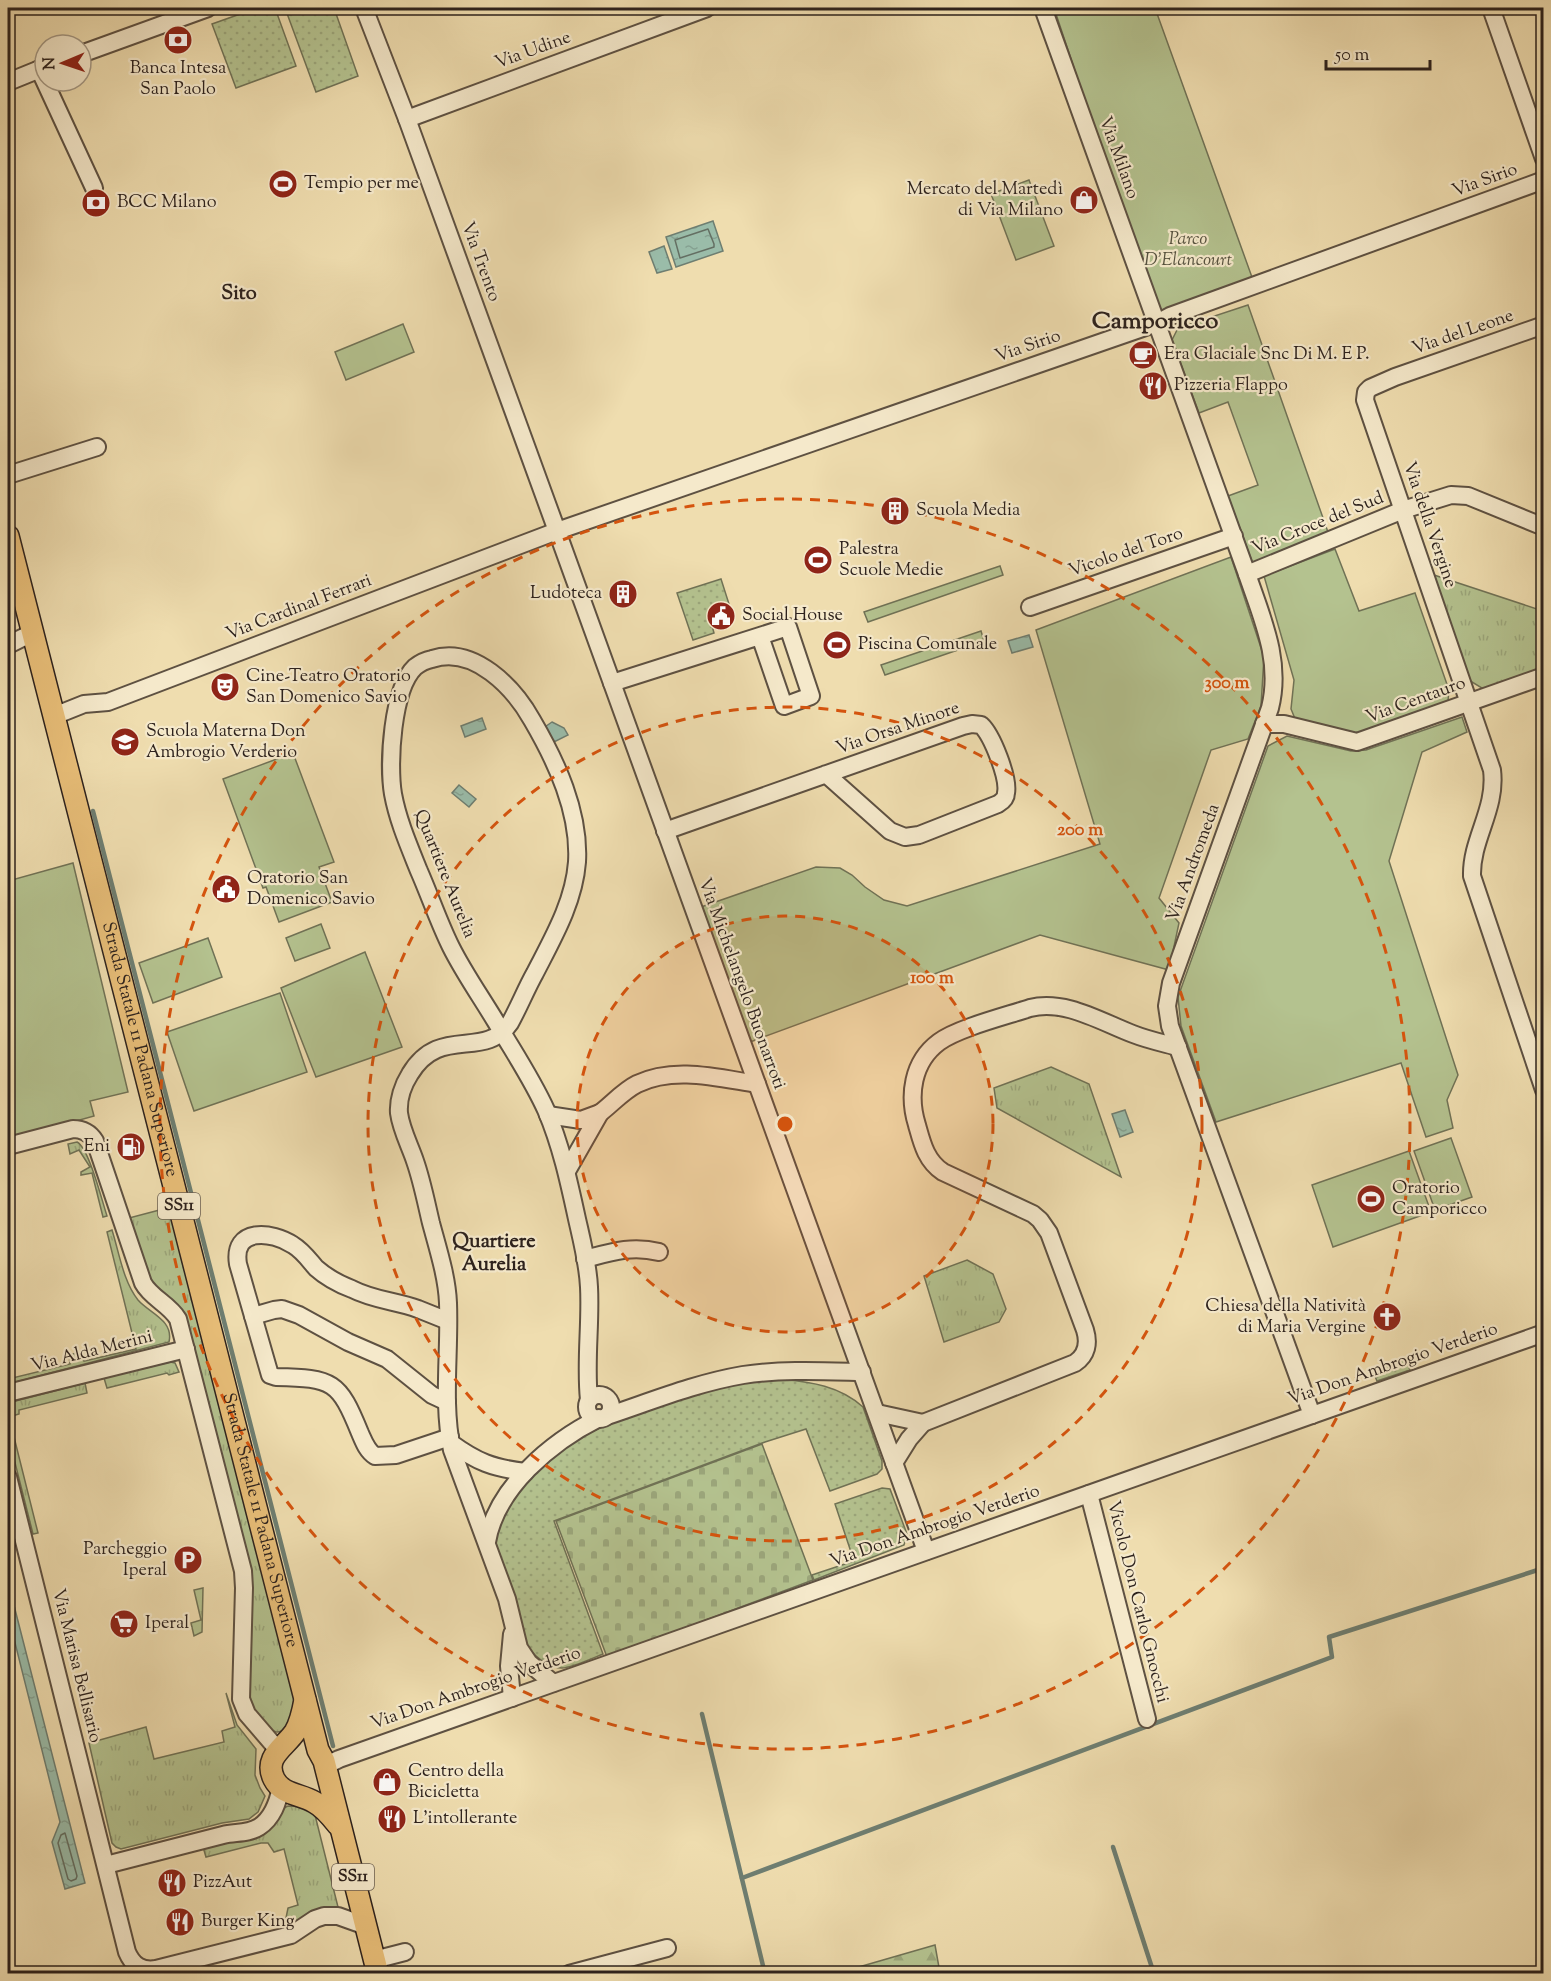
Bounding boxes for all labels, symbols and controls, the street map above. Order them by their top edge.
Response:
bank icon: Banca Intesa San Paolo [162,24,194,56]
street label: Via Udine [491,25,575,77]
north arrow [33,33,93,93]
scale bar [1326,33,1430,71]
text: 50 m [1334,43,1370,69]
text: N [39,56,62,70]
place label: Banca Intesa San Paolo [130,56,226,103]
street label: Via Milano [1091,113,1145,203]
street label: Via Sirio [1449,157,1522,205]
sports icon: Tempio per me [267,168,299,200]
place label: Tempio per me [304,171,419,197]
place label: Mercato del Martedì di Via Milano [907,177,1063,224]
shop icon: Mercato del Martedì di Via Milano [1068,184,1100,216]
bank icon: BCC Milano [80,187,112,219]
place label: BCC Milano [117,190,217,216]
street label: Via Trento [454,218,507,306]
park label: Parco D'Elancourt [1144,227,1233,274]
district label: Sito [221,280,257,309]
street label: Via del Leone [1409,303,1517,363]
district label: Camporicco [1092,305,1218,339]
street label: Via Sirio [992,324,1065,370]
cafe icon: Era Glaciale Snc Di M. E P. [1127,339,1159,371]
place label: Era Glaciale Snc Di M. E P. [1164,342,1370,368]
restaurant icon: Pizzeria Flappo [1137,370,1169,402]
place label: Pizzeria Flappo [1174,373,1288,399]
street label: Via della Vergine [1395,458,1463,592]
street label: Via Croce del Sud [1248,486,1388,562]
building icon: Scuola Media [879,495,911,527]
place label: Scuola Media [916,498,1020,524]
street label: Vicolo del Toro [1065,521,1187,585]
place label: Palestra Scuole Medie [839,537,943,584]
sports icon: Palestra Scuole Medie [802,544,834,576]
street label: Via Cardinal Ferrari [222,568,376,648]
building icon: Ludoteca [607,578,639,610]
place label: Ludoteca [530,581,602,607]
public building icon: Social House [705,600,737,632]
place label: Social House [742,603,843,629]
sports icon: Piscina Comunale [821,629,853,661]
place label: Piscina Comunale [858,632,997,658]
place label: Cine-Teatro Oratorio San Domenico Savio [246,664,411,711]
theatre icon: Cine-Teatro Oratorio San Domenico Savio [209,671,241,703]
text: 300 m [1205,671,1250,697]
street label: Via Centauro [1362,671,1470,731]
street label: Via Orsa Minore [833,696,963,762]
place label: Scuola Materna Don Ambrogio Verderio [146,719,306,766]
school or university icon: Scuola Materna Don Ambrogio Verderio [109,726,141,758]
street label: Via Andromeda [1161,800,1227,926]
street label: Quartiere Aurelia [406,806,482,942]
text: 200 m [1057,818,1103,844]
place label: Oratorio San Domenico Savio [247,866,375,913]
public building icon: Oratorio San Domenico Savio [210,873,242,905]
street label: Via Michelangelo Buonarroti [691,875,791,1093]
street label: Strada Statale 11 Padana Superiore [94,919,184,1180]
text: 100 m [910,966,954,992]
centre of rings [775,1114,795,1134]
fuel station icon: Eni [115,1131,147,1163]
place label: Eni [83,1134,110,1160]
place label: Oratorio Camporicco [1392,1176,1487,1223]
sports icon: Oratorio Camporicco [1355,1183,1387,1215]
road number: SS11 [158,1193,200,1219]
district label: Quartiere Aurelia [452,1228,536,1280]
place label: Chiesa della Natività di Maria Vergine [1205,1294,1366,1341]
church icon: Chiesa della Natività di Maria Vergine [1371,1301,1403,1333]
street label: Via Don Ambrogio Verderio [1285,1317,1502,1413]
street label: Via Alda Merini [28,1324,156,1380]
street label: Strada Statale 11 Padana Superiore [214,1390,304,1651]
street label: Via Don Ambrogio Verderio [827,1479,1044,1575]
street label: Vicolo Don Carlo Gnocchi [1099,1498,1175,1706]
place label: Parcheggio Iperal [83,1537,167,1584]
parking icon: Parcheggio Iperal [172,1544,204,1576]
street label: Via Marisa Bellisario [44,1586,108,1746]
supermarket icon: Iperal [108,1608,140,1640]
place label: Iperal [145,1611,189,1637]
street label: Via Don Ambrogio Verderio [368,1641,585,1737]
place label: Centro della Bicicletta [408,1759,504,1806]
shop icon: Centro della Bicicletta [371,1766,403,1798]
restaurant icon: L'intollerante [376,1803,408,1835]
place label: L'intollerante [413,1806,517,1832]
road number: SS11 [332,1864,374,1890]
restaurant icon: PizzAut [156,1867,188,1899]
place label: PizzAut [193,1870,252,1896]
restaurant icon: Burger King [164,1906,196,1938]
place label: Burger King [201,1909,295,1935]

